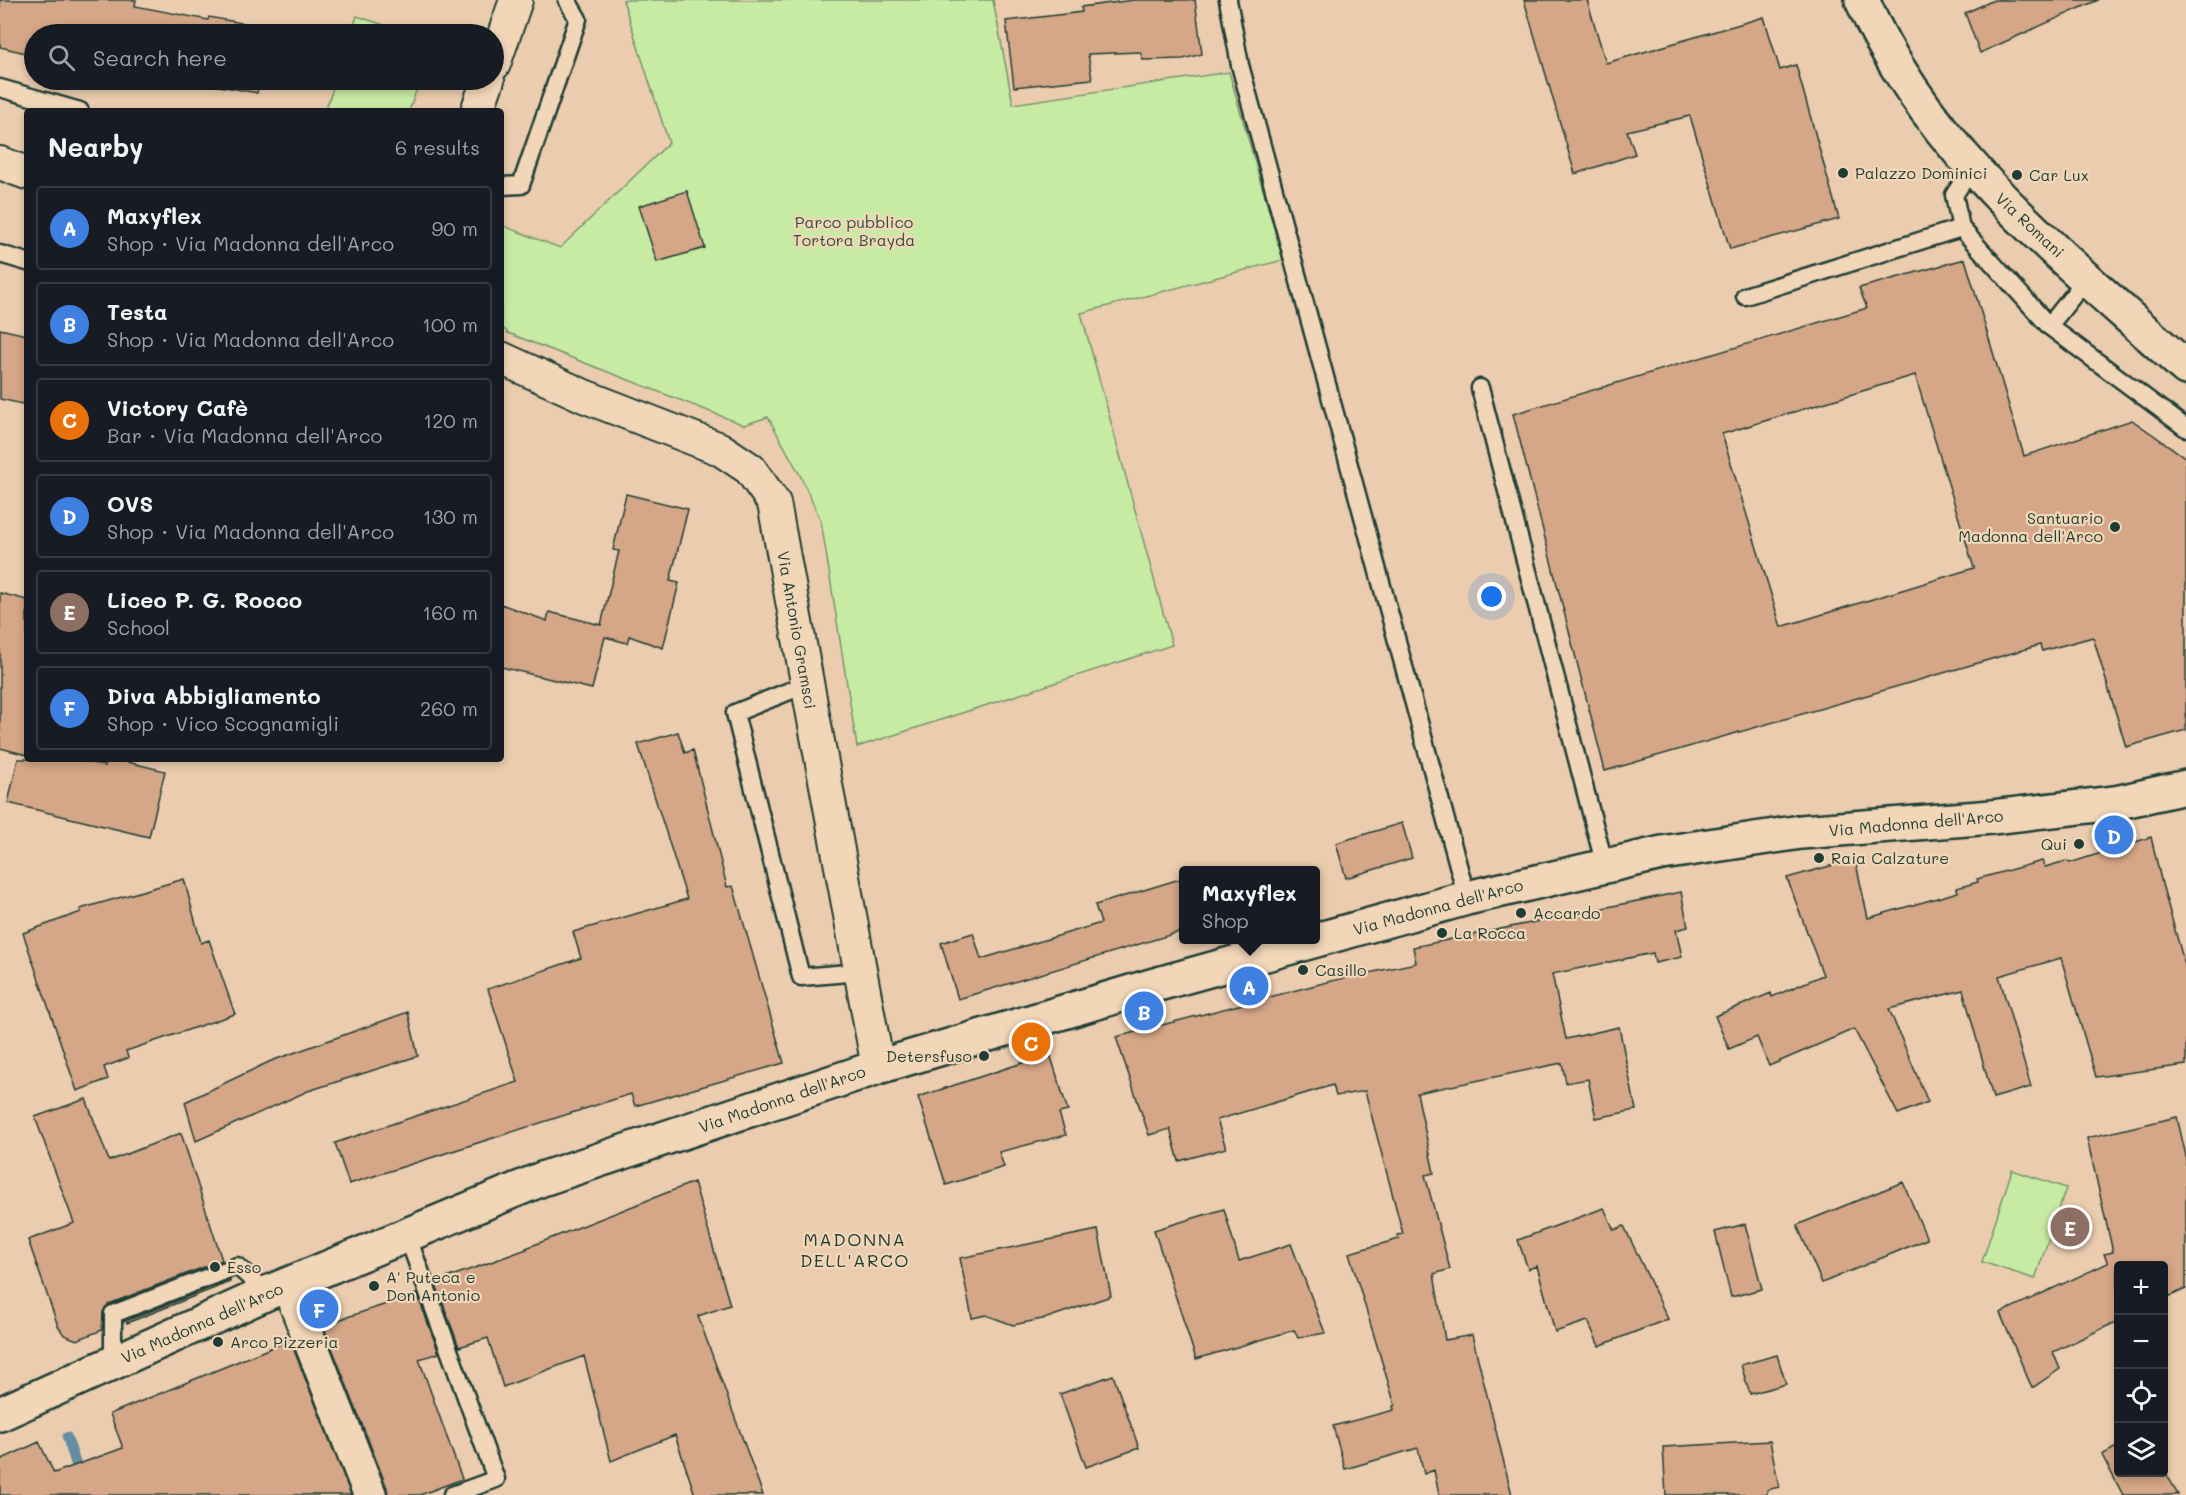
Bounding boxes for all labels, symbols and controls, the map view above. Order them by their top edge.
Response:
search box [24,24,504,90]
icon: search [45,41,78,74]
text: Search here [93,43,227,72]
text: Nearby [48,130,143,164]
text: 6 results [395,134,480,160]
place label: Palazzo Dominici [1855,162,1987,183]
place label: Car Lux [2029,164,2089,185]
marker: Palazzo Dominici [1836,166,1850,180]
marker: Car Lux [2010,168,2024,182]
street label: Via Romani [1992,187,2069,262]
text: Maxyflex [107,201,202,230]
park label: Parco pubblico Tortora Brayda [793,211,915,250]
text: A [63,215,76,241]
text: 90 m [432,215,478,241]
text: Shop · Via Madonna dell'Arco [107,230,394,256]
text: Testa [107,297,167,326]
text: B [63,311,76,337]
text: 100 m [422,311,478,337]
text: Shop · Via Madonna dell'Arco [107,326,394,352]
text: Victory Cafè [107,393,248,422]
text: C [62,407,77,433]
text: 120 m [423,407,478,433]
text: Bar · Via Madonna dell'Arco [107,422,382,448]
text: OVS [107,489,153,518]
text: D [62,503,77,529]
text: 130 m [423,503,478,529]
place label: Santuario Madonna dell'Arco [1958,507,2103,546]
text: Shop · Via Madonna dell'Arco [107,518,394,544]
marker: Santuario Madonna dell'Arco [2108,520,2122,534]
street label: Via Antonio Gramsci [773,549,822,710]
your location [1477,582,1506,611]
text: Liceo P. G. Rocco [107,585,302,614]
text: E [63,599,76,625]
text: 160 m [422,599,478,625]
text: School [107,614,170,640]
text: Diva Abbigliamento [107,681,321,710]
text: F [63,695,76,721]
text: 260 m [420,695,478,721]
text: Shop · Vico Scognamigli [107,710,339,736]
street label: Via Madonna dell'Arco [1828,804,2004,841]
pin: D [2094,812,2134,858]
place label: Qui [2041,833,2067,854]
marker: Qui [2072,837,2086,851]
place label: Raia Calzature [1831,847,1949,868]
marker: Raia Calzature [1812,851,1826,865]
popup [1179,866,1320,944]
street label: Via Madonna dell'Arco [1351,874,1525,939]
text: Maxyflex [1202,878,1297,907]
place label: Accardo [1533,902,1601,923]
marker: Accardo [1514,906,1528,920]
text: Shop [1202,907,1249,933]
place label: La Rocca [1454,922,1526,943]
marker: La Rocca [1435,926,1449,940]
place label: Casillo [1315,959,1367,980]
marker: Casillo [1296,963,1310,977]
pin: A [1230,964,1268,1008]
pin: B [1124,988,1164,1034]
pin: C [1012,1020,1050,1064]
place label: Detersfuso [886,1045,972,1066]
marker: Detersfuso [977,1049,991,1063]
street label: Via Madonna dell'Arco [696,1060,868,1137]
pin: E [2050,1204,2090,1250]
district label: MADONNA DELL'ARCO [800,1227,910,1272]
place label: Esso [227,1256,261,1277]
marker: Esso [208,1260,222,1274]
map controls [2114,1261,2168,1477]
button: + [2114,1261,2168,1315]
place label: A' Puteca e Don Antonio [386,1266,480,1305]
street label: Via Madonna dell'Arco [118,1277,286,1368]
marker: A' Puteca e Don Antonio [367,1279,381,1293]
pin: F [300,1286,338,1332]
button: − [2114,1315,2168,1369]
place label: Arco Pizzeria [230,1331,338,1352]
marker: Arco Pizzeria [211,1335,225,1349]
button: locate [2114,1369,2168,1423]
button: layers [2114,1423,2168,1477]

